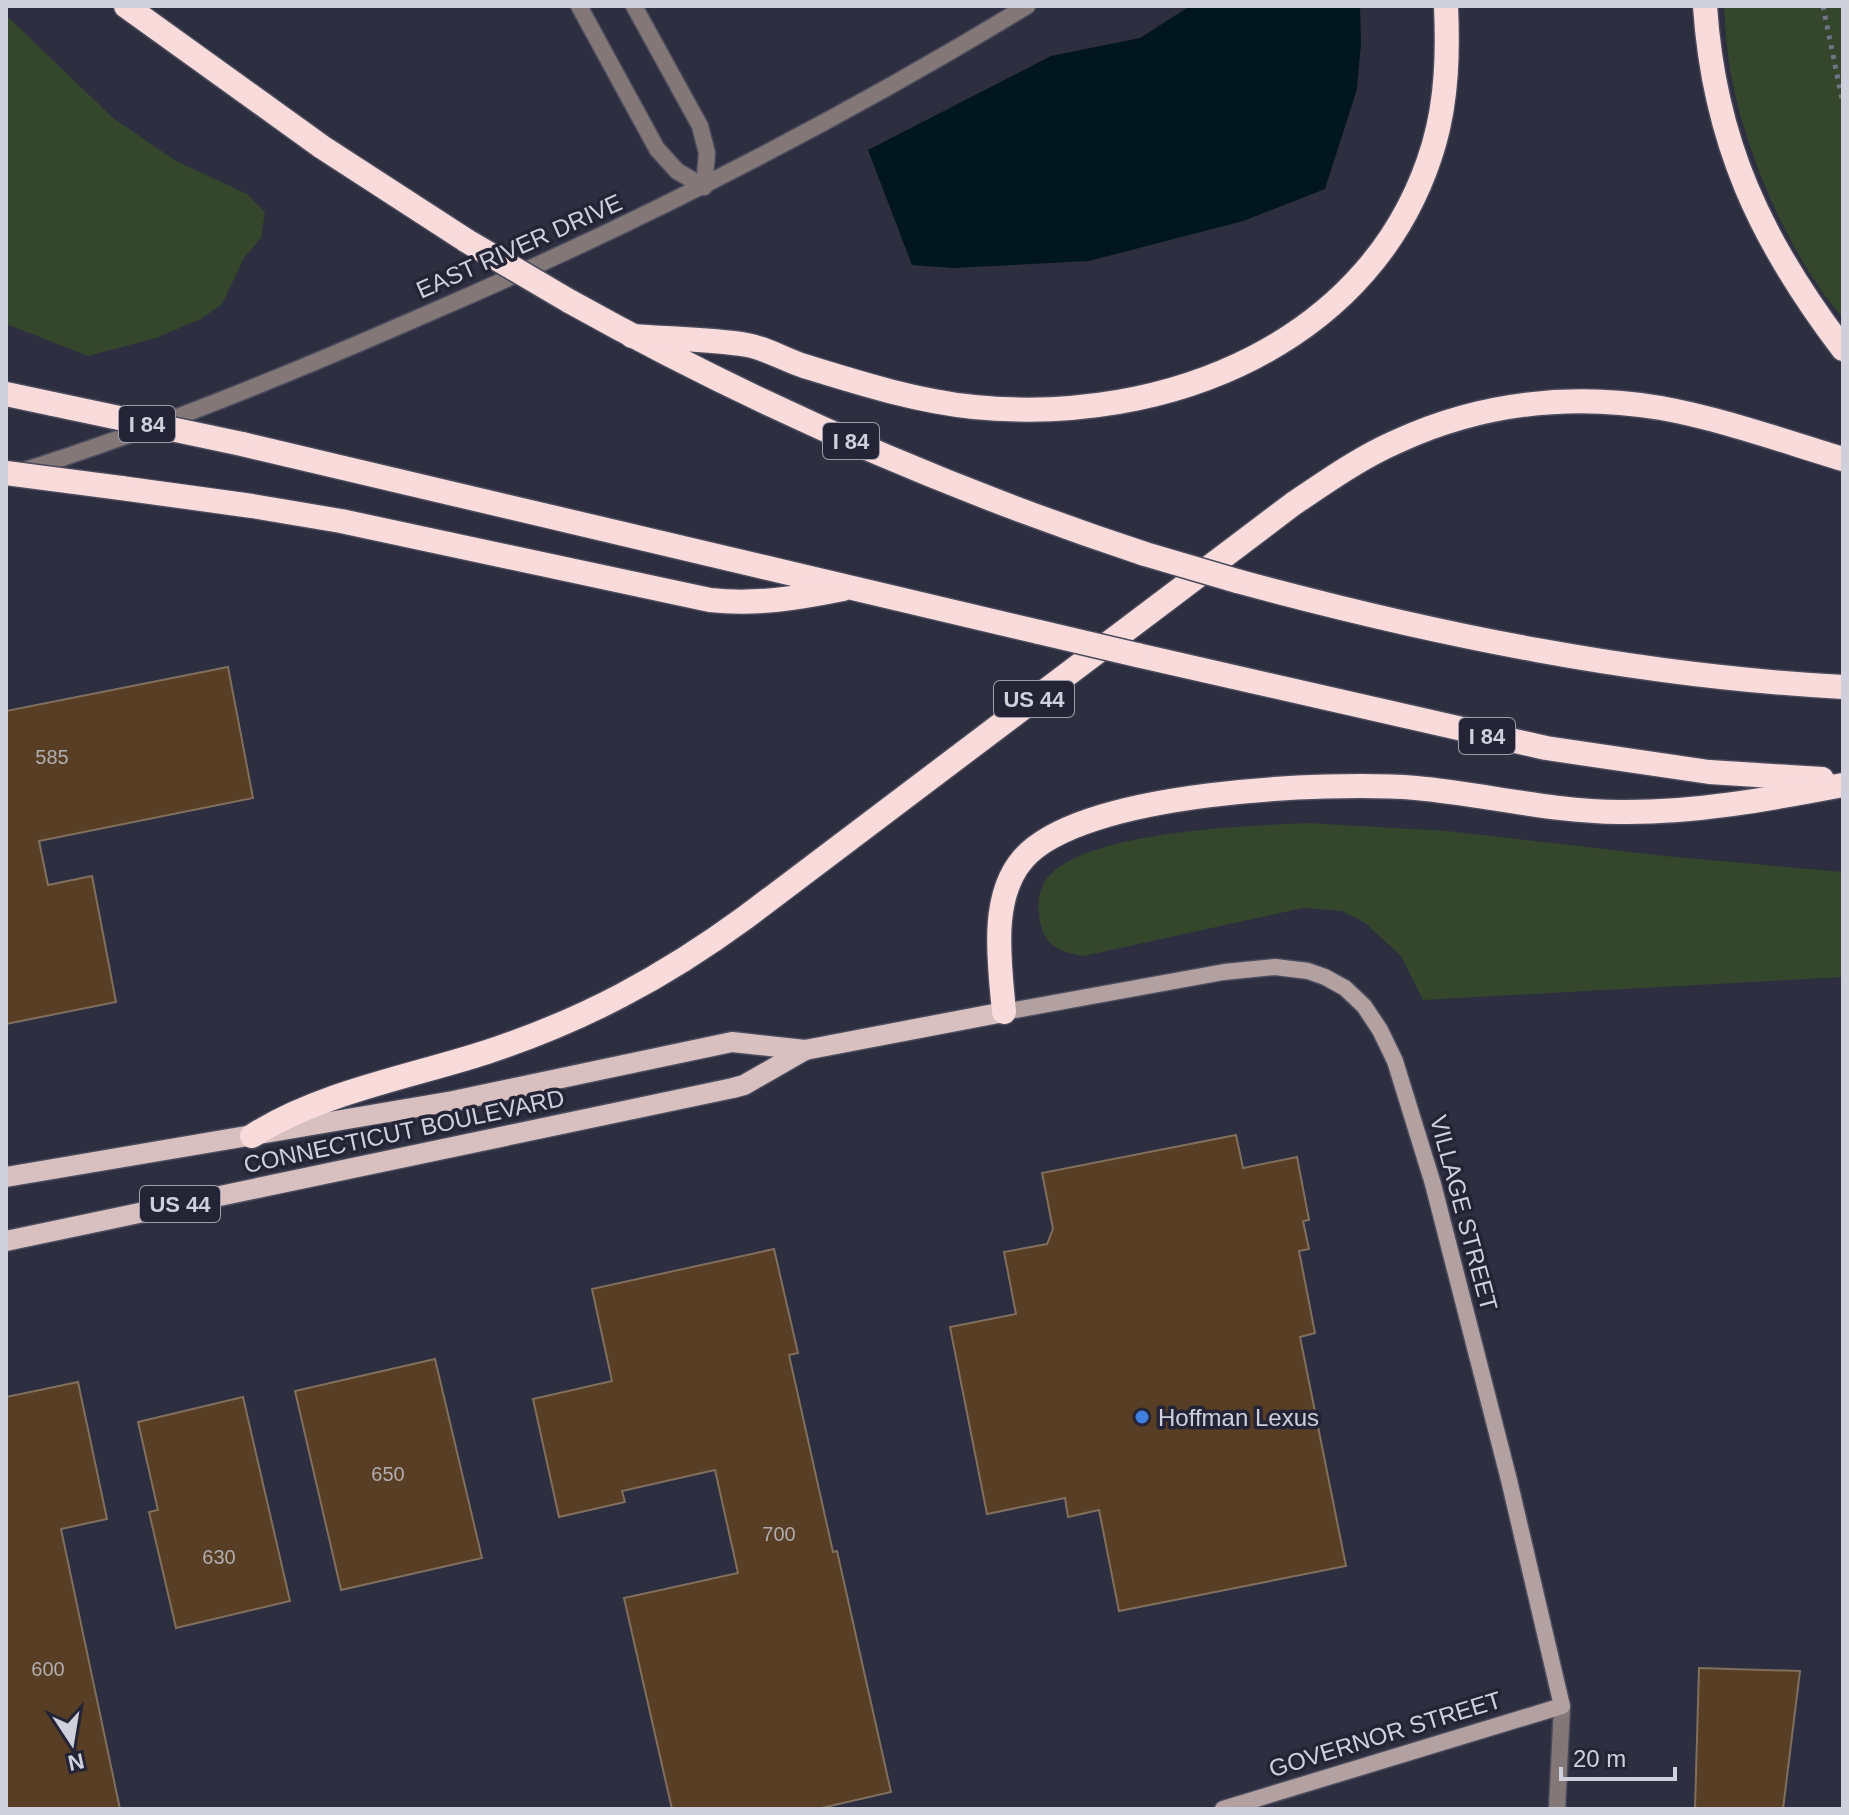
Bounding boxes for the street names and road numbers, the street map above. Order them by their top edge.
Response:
street label: EAST RIVER DRIVE [412,188,626,304]
road number: I 84 [119,406,175,442]
road number: I 84 [823,423,879,459]
road number: US 44 [994,681,1074,717]
road number: I 84 [1459,718,1515,754]
street label: CONNECTICUT BOULEVARD [241,1084,567,1178]
street label: VILLAGE STREET [1425,1112,1503,1314]
road number: US 44 [140,1186,220,1222]
street label: GOVERNOR STREET [1266,1686,1505,1782]

